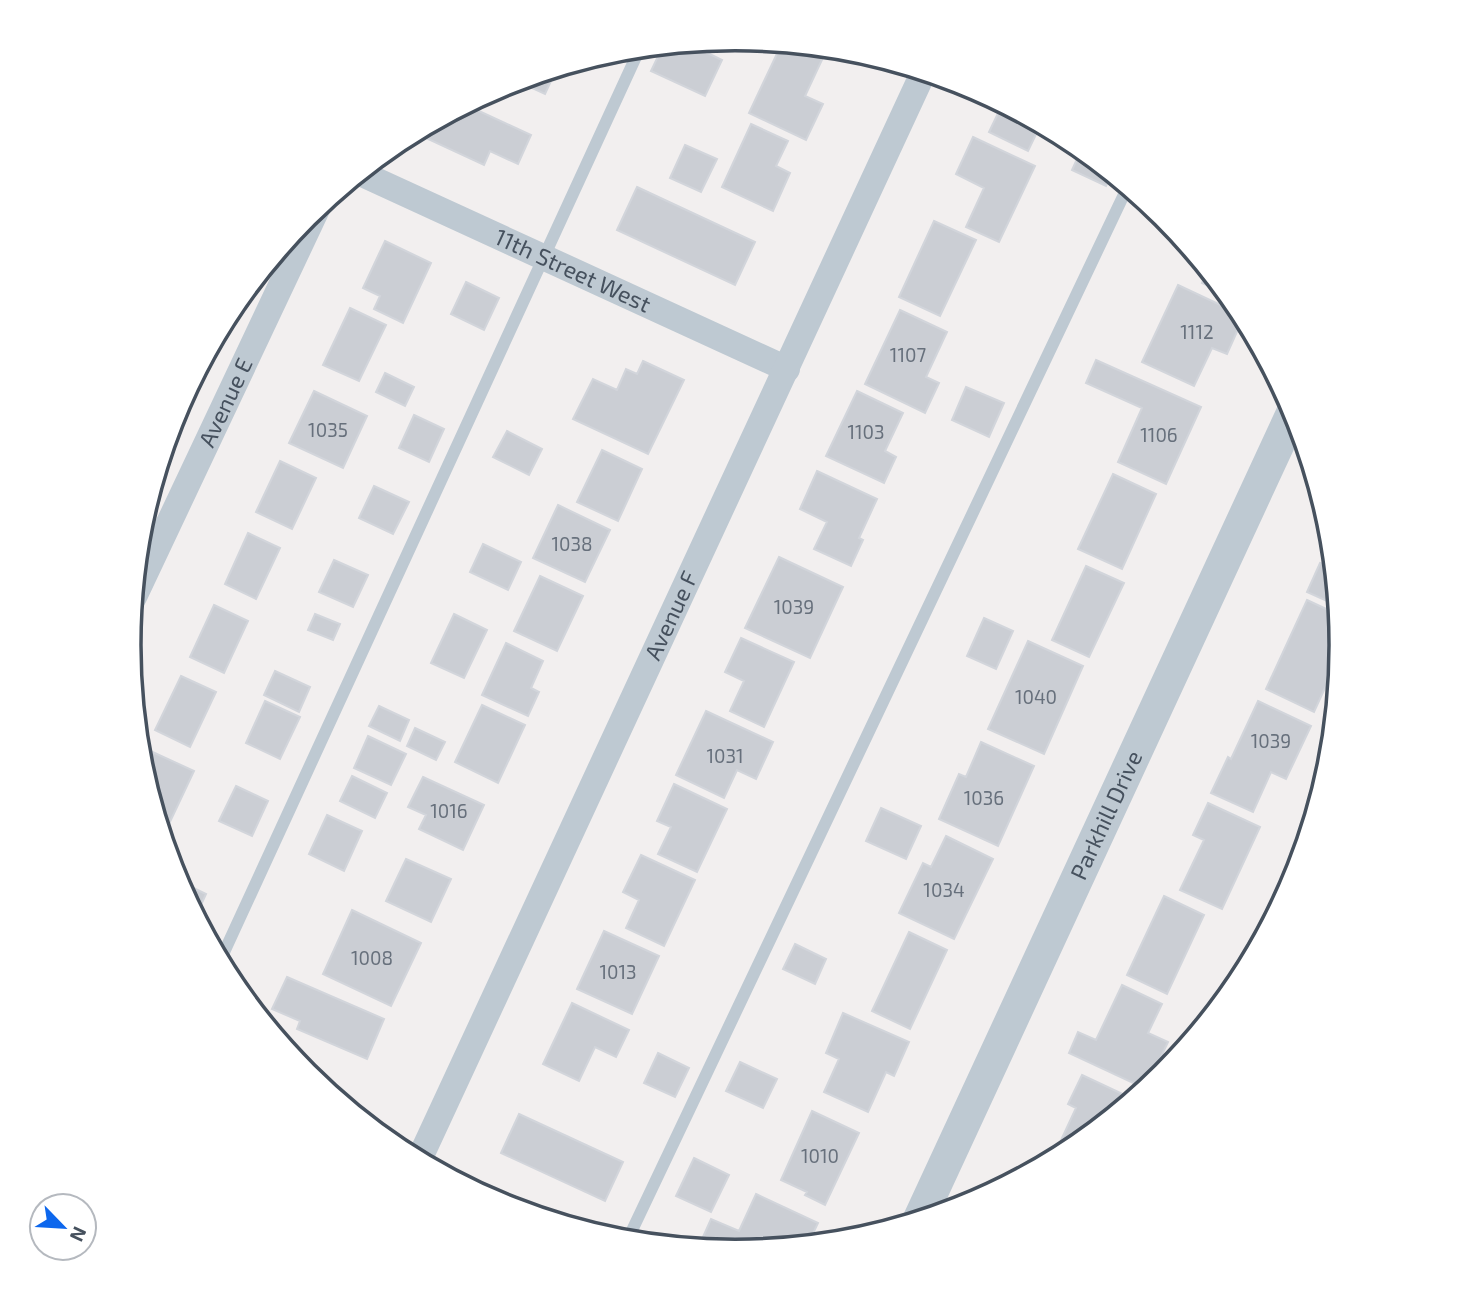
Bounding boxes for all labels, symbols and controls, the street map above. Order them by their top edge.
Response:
street label: 11th Street West [491,222,656,318]
house number: 1112 [1180,320,1214,343]
house number: 1107 [890,343,926,366]
street label: Avenue E [192,353,258,451]
house number: 1035 [308,418,348,441]
house number: 1103 [847,420,885,443]
house number: 1106 [1140,423,1178,446]
house number: 1038 [551,532,593,555]
street label: Avenue F [638,566,703,664]
house number: 1039 [774,595,814,618]
house number: 1040 [1015,685,1057,708]
house number: 1039 [1251,729,1291,752]
house number: 1031 [706,744,744,767]
street label: Parkhill Drive [1064,746,1147,884]
house number: 1036 [964,786,1004,809]
house number: 1016 [430,799,468,822]
house number: 1034 [923,878,965,901]
house number: 1008 [351,946,393,969]
house number: 1013 [599,960,637,983]
house number: 1010 [801,1144,839,1167]
north arrow [28,1192,98,1262]
text: N [66,1223,92,1245]

